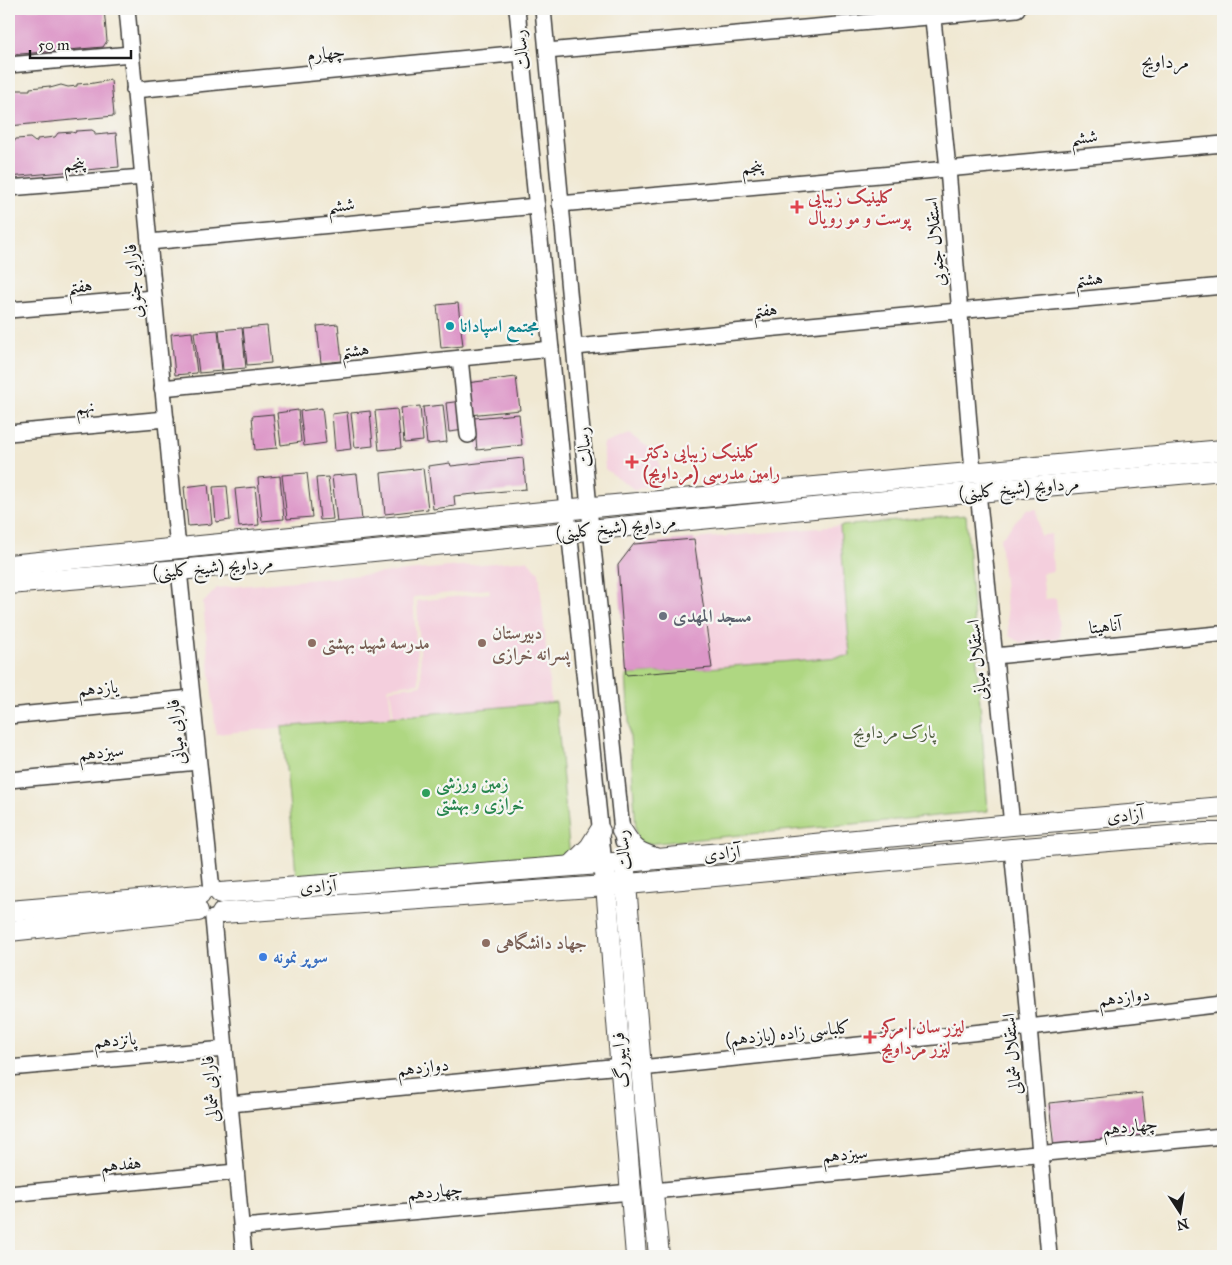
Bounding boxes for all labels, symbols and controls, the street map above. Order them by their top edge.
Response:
scale bar [30,28,131,60]
street label: رسالت [508,29,534,71]
text: 50 m [38,36,70,54]
street label: چهارم [306,40,346,71]
district label: مرداویج [1141,50,1189,78]
street label: ششم [1069,125,1099,156]
street label: پنجم [62,152,87,182]
street label: پنجم [740,155,765,185]
place label: کلینیک زیبایی پوست و مو رویال [807,186,912,231]
street label: ششم [326,193,356,224]
street label: استقلال جنوبی [920,196,952,288]
marker: کلینیک زیبایی پوست و مو رویال [790,200,804,214]
street label: فارابی جنوبی [119,243,149,319]
street label: هشتم [1074,267,1105,298]
street label: هفتم [67,274,94,305]
street label: هفتم [752,298,779,329]
place label: مجتمع اسپادانا [460,315,540,343]
marker: مجتمع اسپادانا [444,320,456,332]
street label: هشتم [340,338,371,369]
street label: نهم [75,395,96,425]
street label: رسالت [571,426,597,468]
place label: کلینیک زیبایی دکتر رامین مدرسی (مرداویج) [641,441,780,488]
marker: کلینیک زیبایی دکتر رامین مدرسی (مرداویج) [625,455,639,469]
street label: مرداویج (شیخ کلینی) [958,472,1081,509]
street label: مرداویج (شیخ کلینی) [555,510,678,549]
street label: مرداویج (شیخ کلینی) [152,551,275,588]
place label: مسجد المهدی [673,605,752,627]
marker: مسجد المهدی [657,610,669,622]
street label: آناهیتا [1088,613,1124,639]
street label: استقلال میانی [962,618,992,702]
place label: دبیرستان پسرانه خرازی [492,622,571,668]
place label: مدرسه شهید بهشتی [322,632,430,656]
marker: مدرسه شهید بهشتی [306,637,318,649]
marker: دبیرستان پسرانه خرازی [476,637,488,649]
street label: یازدهم [77,675,121,707]
street label: فارابی میانی [162,698,192,766]
park label: پارک مرداویج [852,721,937,748]
street label: سیزدهم [77,739,126,771]
place label: زمین ورزشی خرازی و بهشتی [436,772,524,817]
marker: زمین ورزشی خرازی و بهشتی [420,787,432,799]
street label: آزادی [1106,802,1146,828]
street label: رسالت [610,829,636,871]
street label: آزادی [703,840,744,866]
street label: آزادی [299,874,339,898]
place label: جهاد دانشگاهی [495,931,587,954]
marker: جهاد دانشگاهی [480,937,492,949]
place label: سوپر نمونه [273,946,328,969]
marker: سوپر نمونه [257,951,269,963]
street label: دوازدهم [1097,983,1152,1017]
street label: استقلال شمالی [997,1012,1027,1096]
street label: کلباسی زاده (یازدهم) [724,1015,852,1056]
place label: لیزر سان | مرکز لیزر مرداویج [879,1016,965,1063]
street label: پانزدهم [93,1027,139,1059]
marker: لیزر سان | مرکز لیزر مرداویج [863,1030,877,1044]
street label: فرایبورگ [607,1031,634,1089]
street label: دوازدهم [396,1053,451,1087]
street label: فارابی شمالی [196,1054,226,1123]
street label: چهاردهم [1101,1112,1159,1146]
street label: سیزدهم [821,1141,869,1173]
street label: هفدهم [100,1151,143,1183]
street label: چهاردهم [406,1178,464,1210]
north arrow [1154,1188,1204,1238]
text: N [1175,1215,1190,1234]

